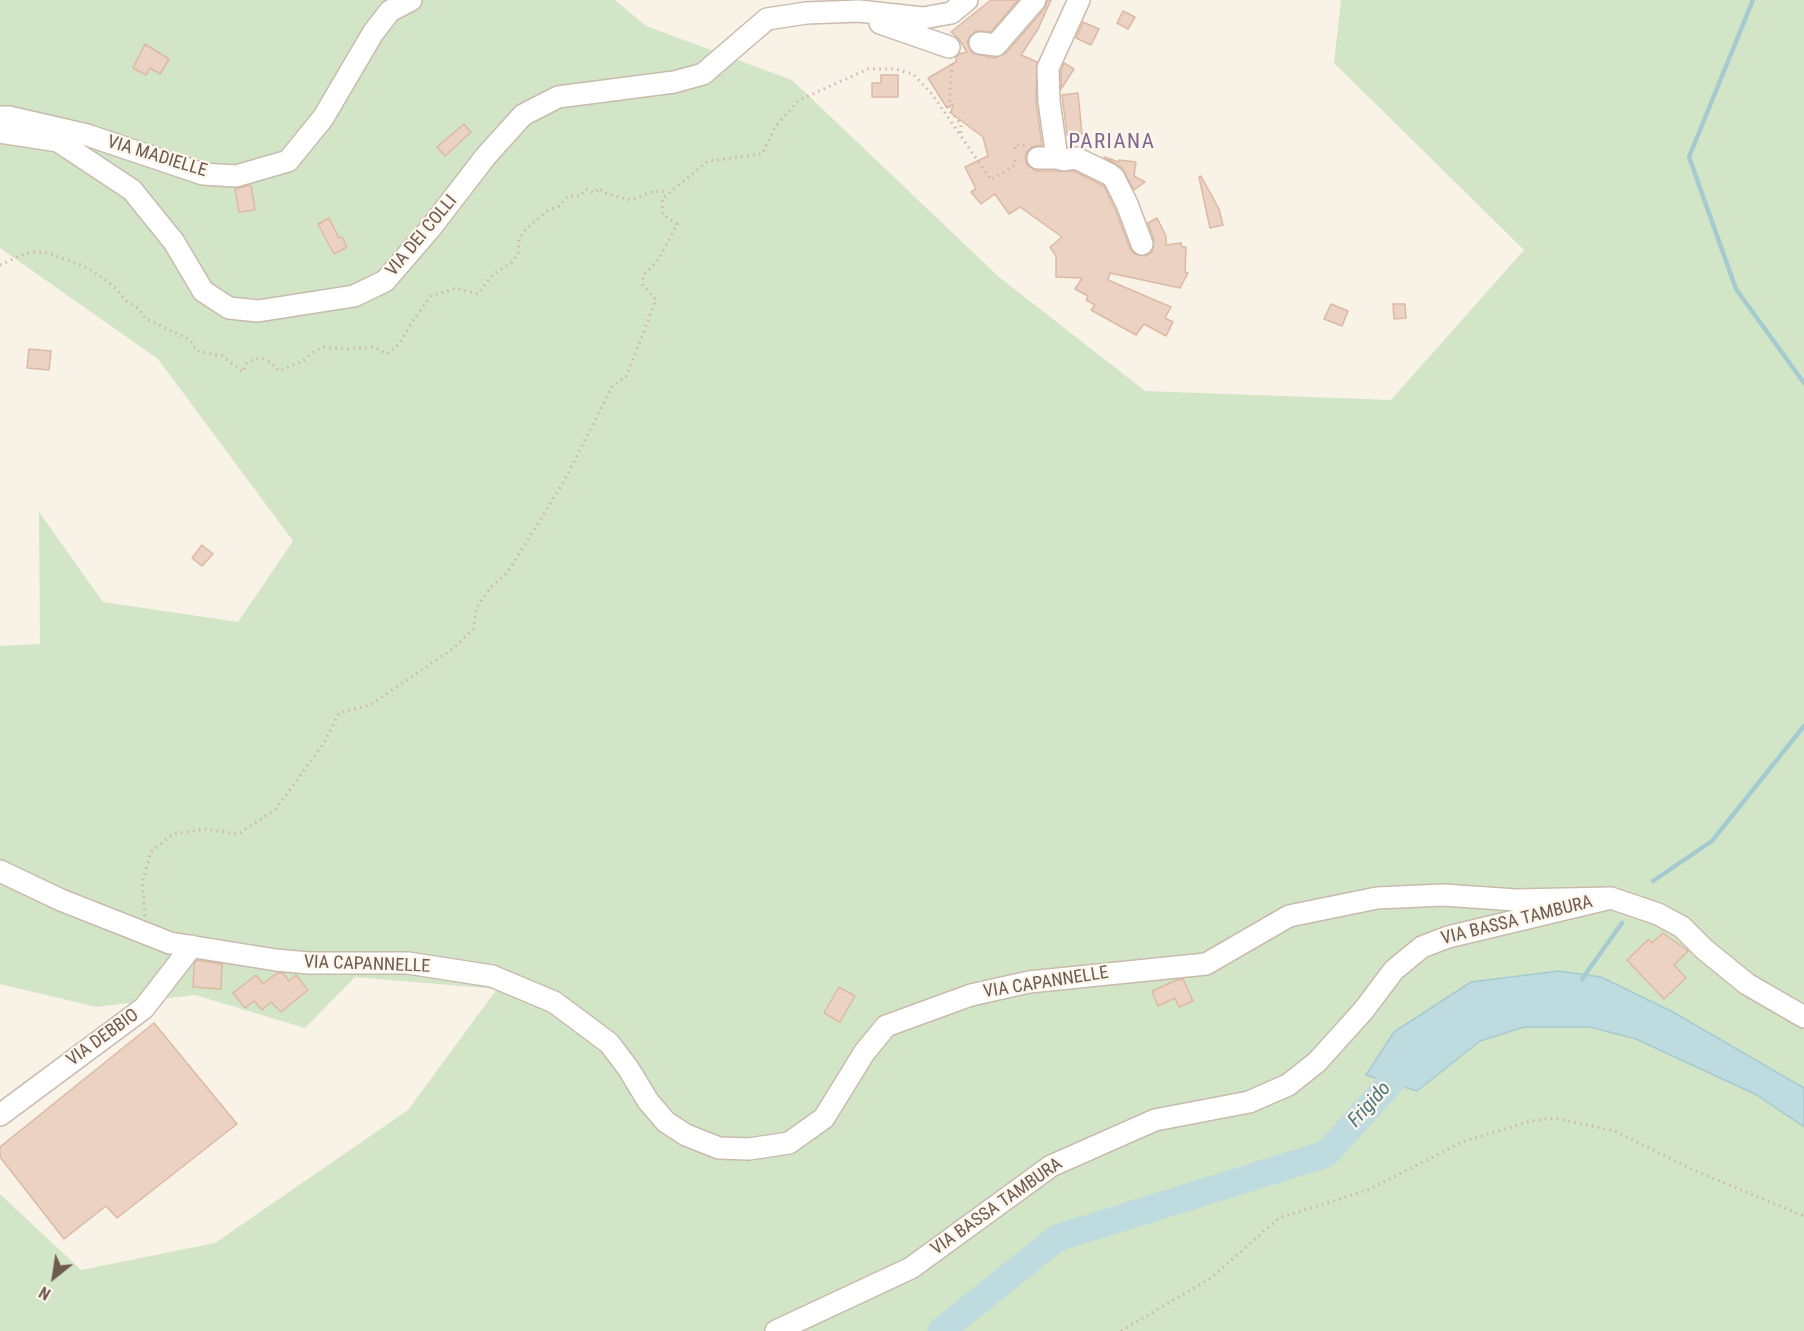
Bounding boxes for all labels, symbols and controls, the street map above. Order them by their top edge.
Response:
district label: PARIANA [1069,130,1155,156]
street label: VIA MADIELLE [105,132,209,182]
street label: VIA DEI COLLI [382,191,462,281]
street label: VIA BASSA TAMBURA [1439,892,1595,950]
street label: VIA CAPANNELLE [304,952,430,978]
street label: VIA CAPANNELLE [982,962,1110,1004]
street label: VIA DEBBIO [63,1005,143,1071]
water label: Frigido [1343,1077,1397,1133]
street label: VIA BASSA TAMBURA [927,1154,1067,1260]
north arrow [24,1247,84,1307]
text: N [36,1282,54,1304]

